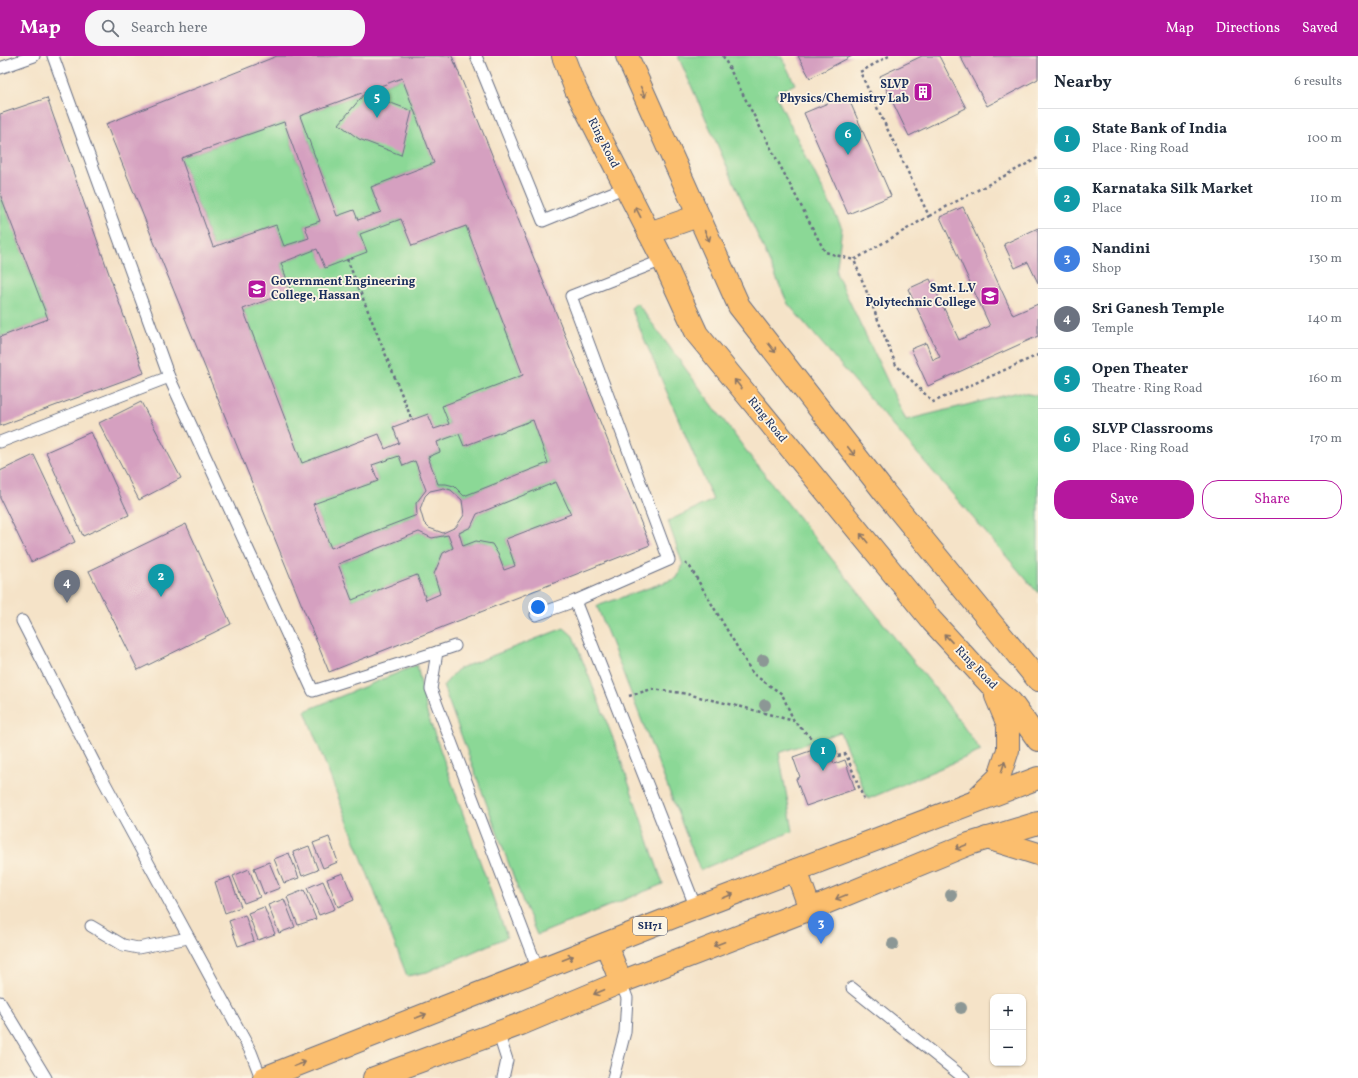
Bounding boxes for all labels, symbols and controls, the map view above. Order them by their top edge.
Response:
search box [85,10,365,46]
text: Map [20,15,61,41]
icon: search [99,17,121,39]
text: Search here [131,18,208,39]
text: Map [1166,19,1194,38]
text: Directions [1216,19,1280,38]
text: Saved [1302,19,1338,38]
text: Nearby [1054,71,1112,94]
text: 6 results [1294,73,1342,91]
place label: SLVP Physics/Chemistry Lab [779,77,909,107]
building icon: SLVP Physics/Chemistry Lab [912,81,934,103]
pin: 5 [364,85,390,118]
one-way arrow [640,85,647,97]
street label: Ring Road [583,115,623,171]
text: State Bank of India [1092,119,1227,140]
pin: 6 [835,122,861,155]
text: 1 [1064,130,1070,148]
text: 100 m [1307,130,1342,148]
text: Place · Ring Road [1092,140,1189,158]
text: Karnataka Silk Market [1092,179,1253,200]
text: 2 [1064,190,1070,208]
text: 110 m [1310,190,1342,208]
text: Place [1092,200,1122,218]
one-way arrow [634,206,641,218]
one-way arrow [704,230,712,242]
text: Nandini [1092,239,1150,260]
text: 3 [1064,250,1070,268]
text: 130 m [1309,250,1342,268]
text: Shop [1092,260,1121,278]
place label: Government Engineering College, Hassan [271,274,416,304]
school or university icon: Government Engineering College, Hassan [246,278,268,300]
place label: Smt. L.V Polytechnic College [866,281,977,311]
school or university icon: Smt. L.V Polytechnic College [979,285,1001,307]
text: Sri Ganesh Temple [1092,299,1224,320]
text: 4 [1063,310,1071,328]
text: 140 m [1308,310,1342,328]
text: Temple [1092,320,1134,338]
one-way arrow [767,342,776,353]
text: Open Theater [1092,359,1188,380]
text: 5 [1064,370,1070,388]
text: 160 m [1308,370,1342,388]
one-way arrow [733,378,742,389]
text: Theatre · Ring Road [1092,380,1203,398]
street label: Ring Road [744,394,791,446]
text: SLVP Classrooms [1092,419,1213,440]
text: 6 [1063,430,1071,448]
text: 170 m [1309,430,1342,448]
text: Place · Ring Road [1092,440,1189,458]
one-way arrow [847,445,856,456]
button: Save [1054,480,1194,519]
button: Share [1202,480,1342,519]
one-way arrow [860,533,869,544]
pin: 2 [148,564,174,597]
pin: 4 [54,570,80,603]
your location [528,597,548,617]
one-way arrow [943,633,952,643]
street label: Ring Road [951,643,1001,693]
pin: 1 [810,738,836,771]
one-way arrow [1000,760,1007,773]
one-way arrow [955,844,967,852]
one-way arrow [722,891,734,899]
one-way arrow [835,893,847,901]
pin: 3 [808,911,834,944]
road number: SH71 [633,917,667,935]
one-way arrow [714,940,726,948]
one-way arrow [562,954,574,962]
one-way arrow [593,988,605,996]
map controls [990,994,1026,1066]
button: + [990,994,1026,1030]
one-way arrow [415,1012,427,1020]
button: − [990,1030,1026,1066]
one-way arrow [294,1059,306,1067]

